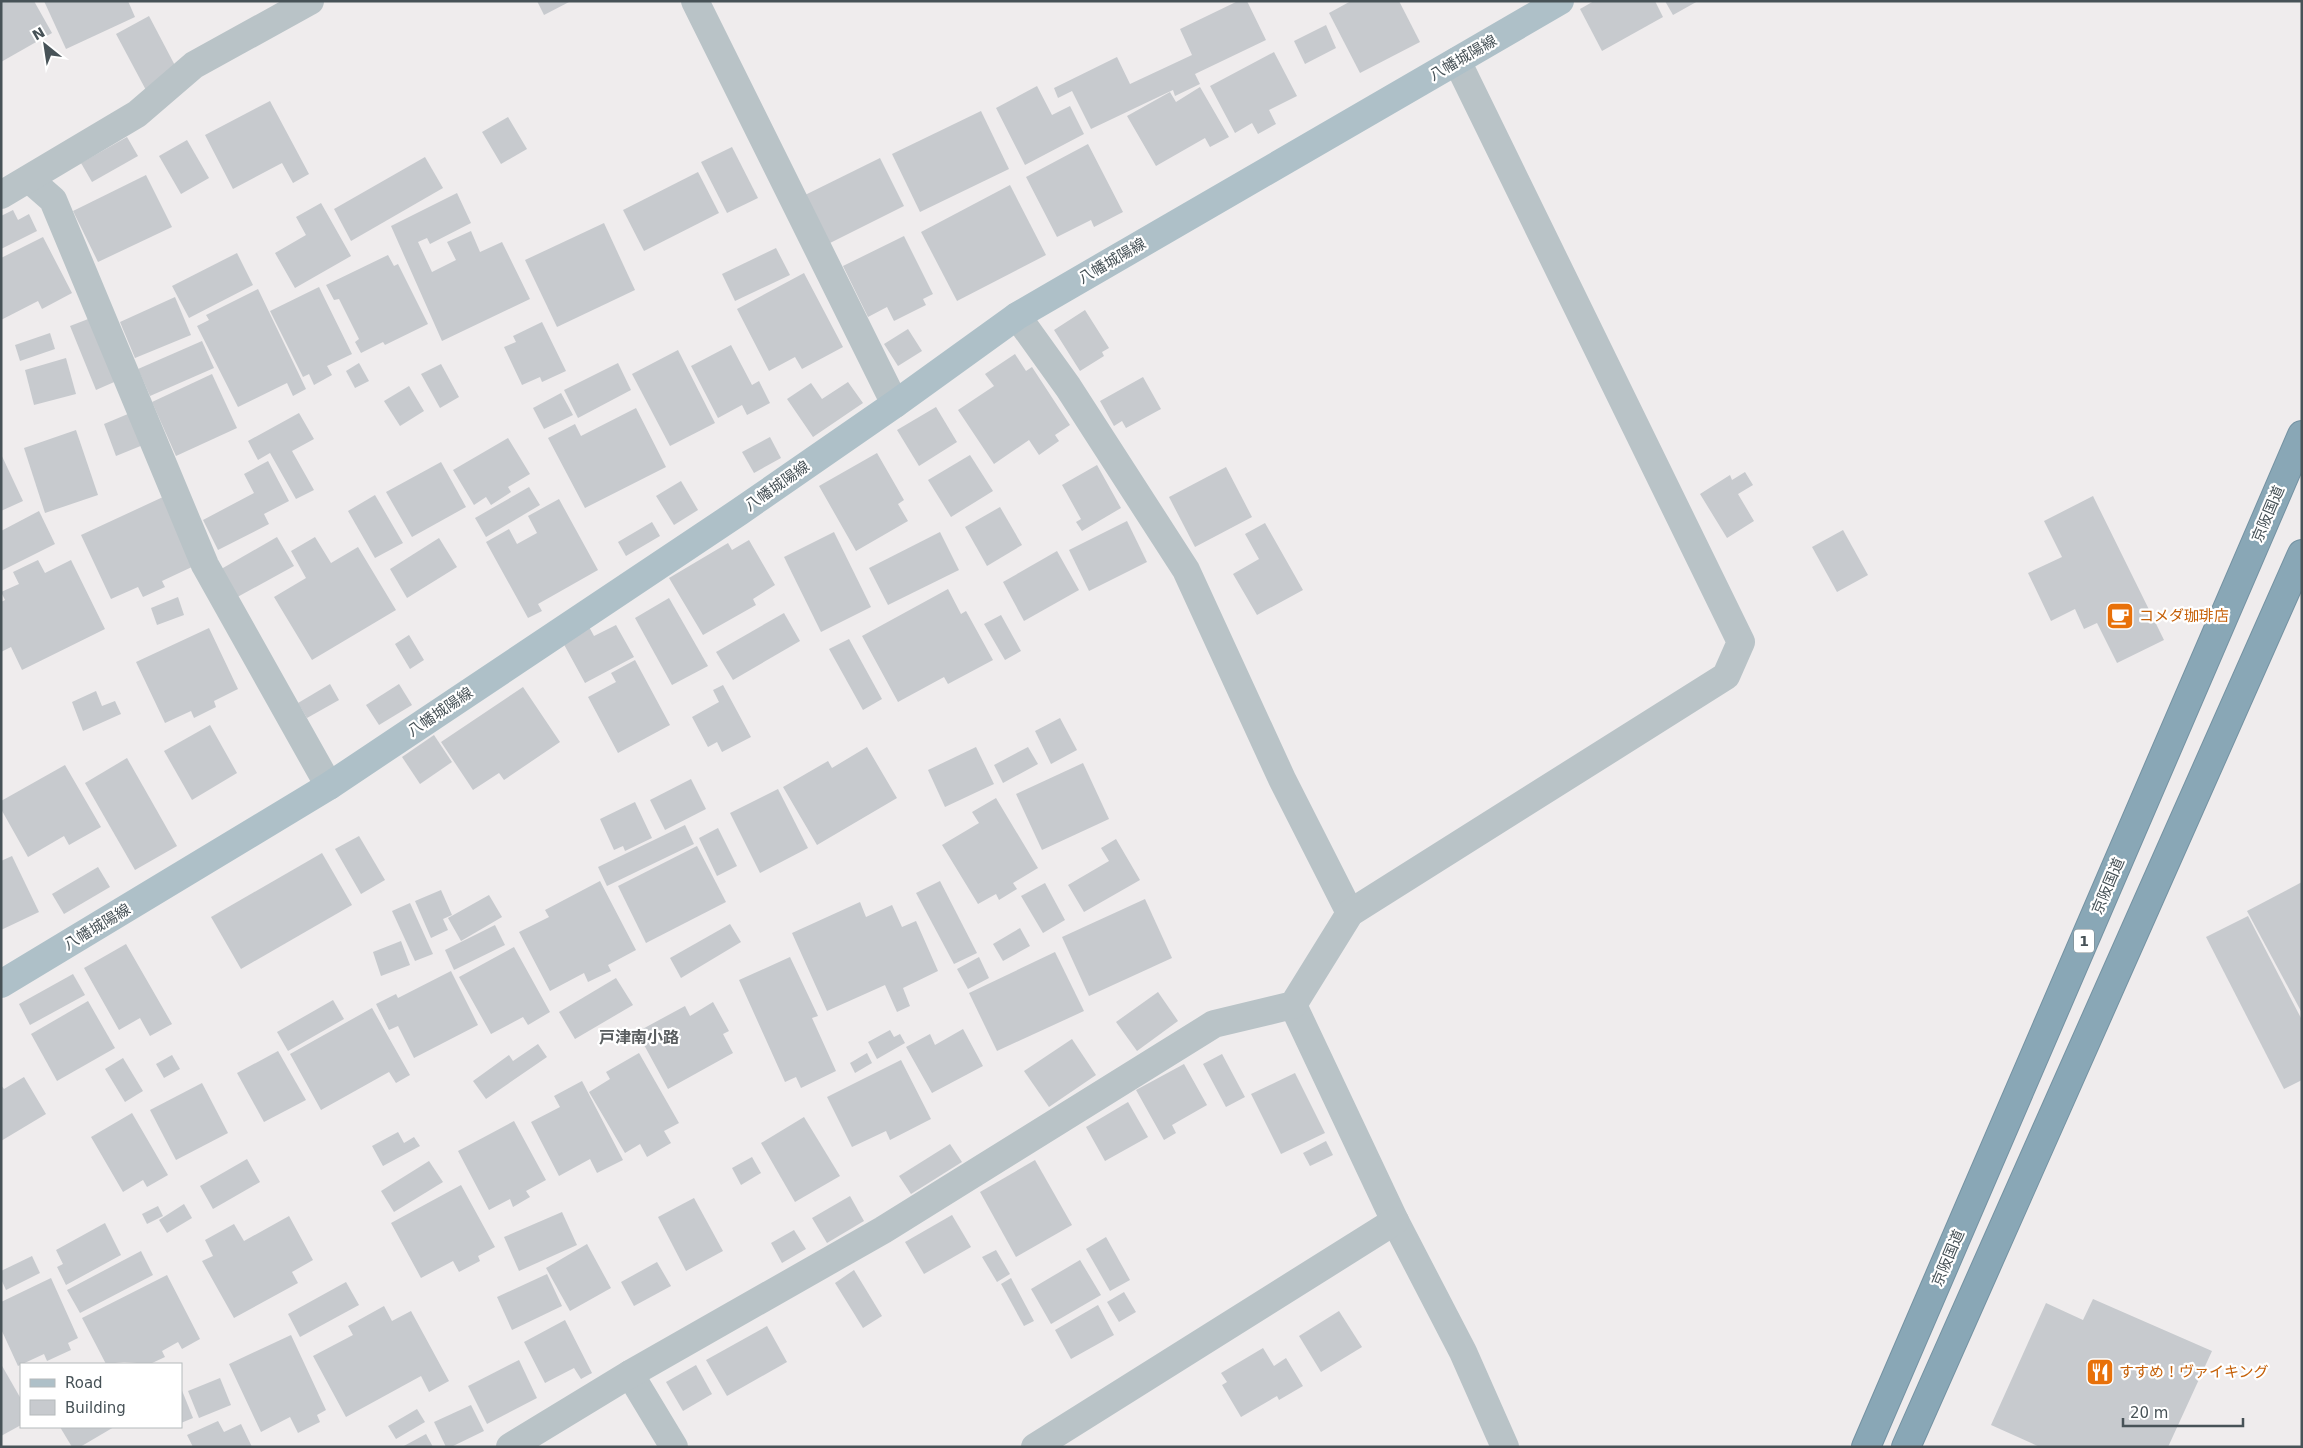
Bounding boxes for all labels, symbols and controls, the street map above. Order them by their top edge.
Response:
north arrow [20,20,70,70]
text: N [29,24,48,44]
street label: 八幡城陽線 [1426,31,1500,85]
street label: 八幡城陽線 [1075,234,1149,288]
street label: 八幡城陽線 [741,457,813,515]
street label: 京阪国道 [2248,483,2288,545]
cafe icon: コメダ珈琲店 [2105,601,2135,631]
place label: コメダ珈琲店 [2139,607,2229,625]
street label: 八幡城陽線 [404,684,476,740]
street label: 京阪国道 [2088,855,2128,917]
street label: 八幡城陽線 [60,900,134,954]
road number: 1 [2074,929,2094,952]
district label: 戸津南小路 [599,1028,679,1047]
street label: 京阪国道 [1928,1227,1968,1289]
restaurant icon: すすめ！ヴァイキング [2085,1357,2115,1387]
legend [20,1363,182,1428]
place label: すすめ！ヴァイキング [2119,1363,2269,1381]
text: Road [65,1374,103,1392]
scale bar [2123,1396,2243,1428]
text: Building [65,1399,126,1417]
text: 20 m [2130,1404,2168,1422]

